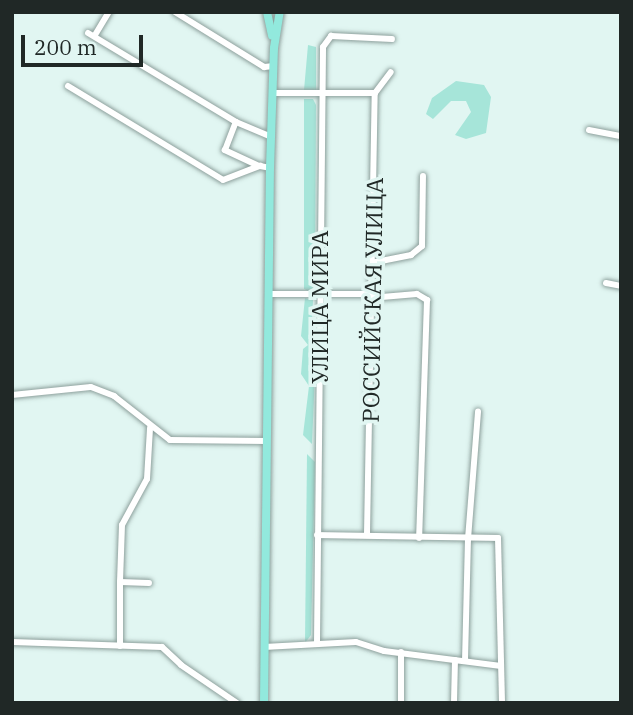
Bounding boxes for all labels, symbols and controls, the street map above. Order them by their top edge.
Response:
scale bar [24,21,147,65]
text: 200 m [34,33,97,61]
street label: РОССИЙСКАЯ УЛИЦА [356,177,388,423]
street label: УЛИЦА МИРА [305,230,333,384]

